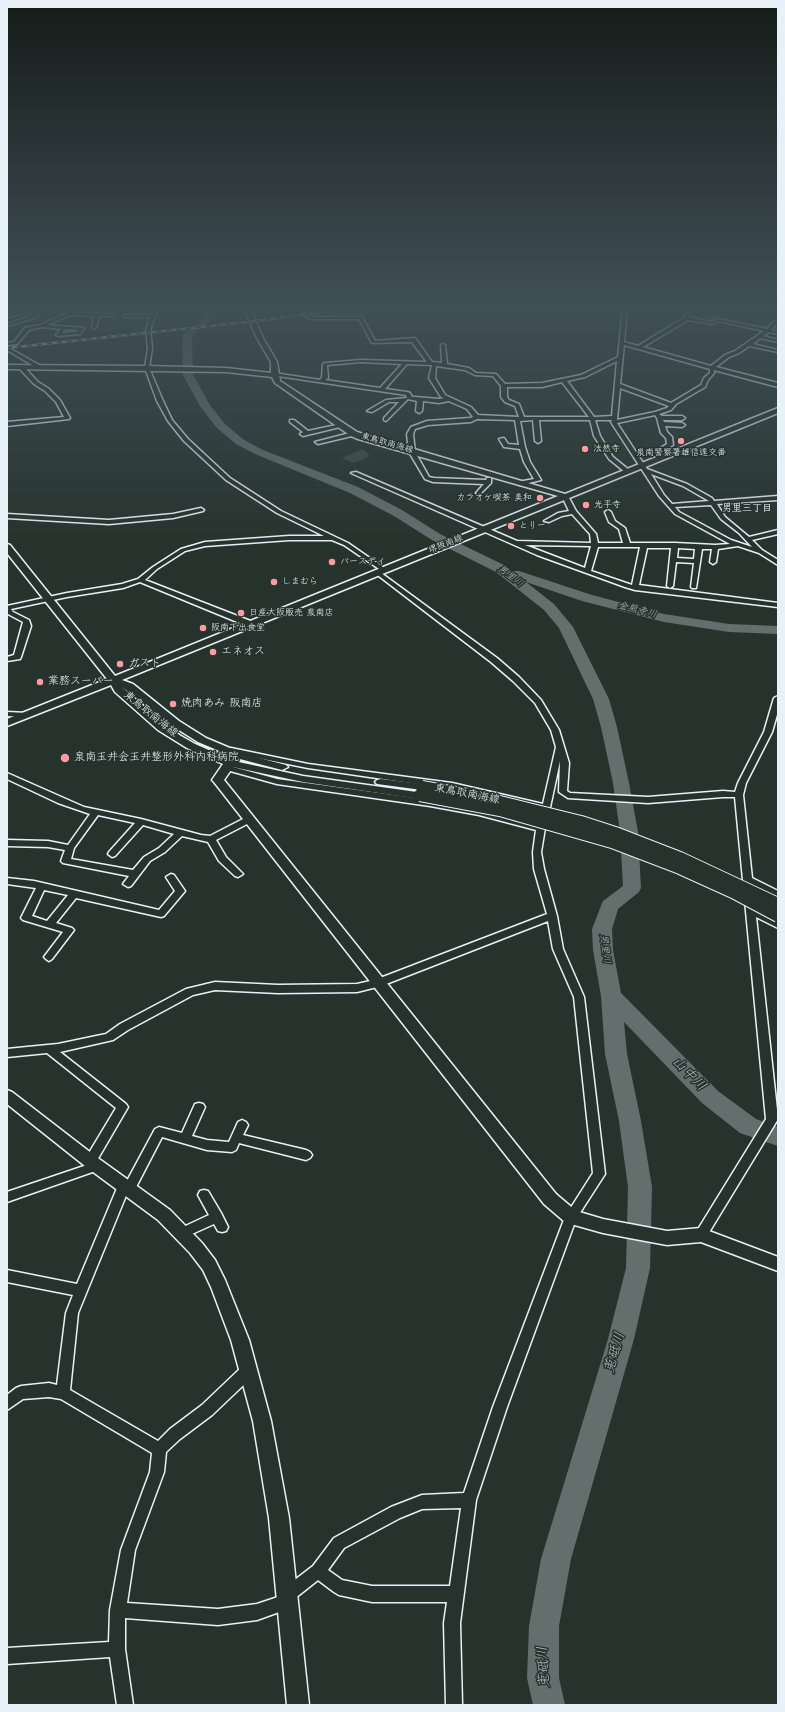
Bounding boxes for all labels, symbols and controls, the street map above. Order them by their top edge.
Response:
street label: 東鳥取南海線 [360,431,414,457]
marker: 泉南警察署雄信達交番 [676,436,686,446]
marker: 法然寺 [580,444,590,454]
place label: 法然寺 [593,444,620,454]
place label: 泉南警察署雄信達交番 [636,448,726,458]
place label: カラオケ喫茶 美和 [456,493,532,503]
marker: カラオケ喫茶 美和 [535,493,545,503]
marker: 光平寺 [581,500,591,510]
place label: 光平寺 [594,500,621,510]
district label: 男里三丁目 [722,503,772,515]
marker: とりー [506,521,516,531]
place label: とりー [519,521,546,531]
street label: 堺阪南線 [427,533,465,557]
marker: バースデイ [327,557,337,567]
place label: バースデイ [340,557,385,567]
water label: 男里川 [494,563,526,591]
marker: しまむら [269,577,279,587]
place label: しまむら [282,577,318,587]
water label: 金熊寺川 [616,600,658,622]
marker: 日産大阪販売 泉南店 [236,608,246,618]
place label: 日産大阪販売 泉南店 [249,608,334,618]
marker: 阪南下出食堂 [198,623,208,633]
place label: 阪南下出食堂 [211,623,265,633]
place label: エネオス [221,645,265,659]
marker: エネオス [208,647,218,657]
place label: ガスト [128,657,161,671]
marker: ガスト [115,659,125,669]
place label: 業務スーパー [48,675,114,689]
marker: 業務スーパー [35,677,45,687]
street label: 東鳥取南海線 [120,689,180,741]
place label: 焼肉あみ 阪南店 [181,697,262,711]
marker: 焼肉あみ 阪南店 [168,699,178,709]
place label: 泉南玉井会玉井整形外科内科病院 [74,751,239,765]
marker: 泉南玉井会玉井整形外科内科病院 [59,752,71,764]
street label: 東鳥取南海線 [433,782,501,808]
water label: 男里川 [596,933,612,965]
water label: 山中川 [667,1054,709,1096]
water label: 莵砥川 [602,1330,630,1376]
water label: 莵砥川 [536,1646,554,1688]

